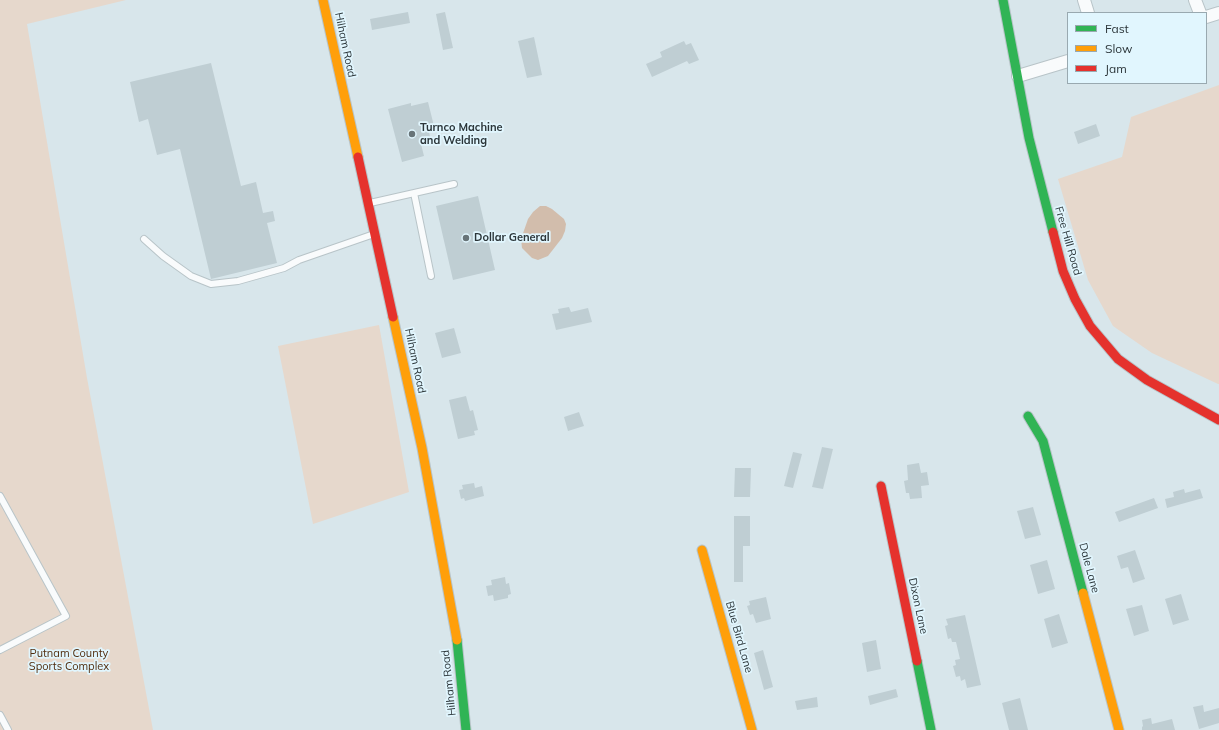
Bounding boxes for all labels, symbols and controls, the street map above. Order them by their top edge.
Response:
street label: Hilham Road [332,11,358,79]
legend [1067,12,1207,84]
text: Fast [1105,21,1129,36]
text: Slow [1105,41,1133,56]
text: Jam [1105,61,1127,76]
place label: Turnco Machine and Welding [420,121,503,147]
marker: Turnco Machine and Welding [407,129,417,139]
street label: Free Hill Road [1052,205,1084,277]
place label: Dollar General [474,231,550,245]
marker: Dollar General [461,233,471,243]
street label: Hilham Road [402,327,428,395]
street label: Dale Lane [1076,542,1102,594]
street label: Dixon Lane [906,577,930,635]
street label: Blue Bird Lane [722,600,756,674]
park label: Putnam County Sports Complex [29,647,109,673]
street label: Hilham Road [439,649,459,717]

